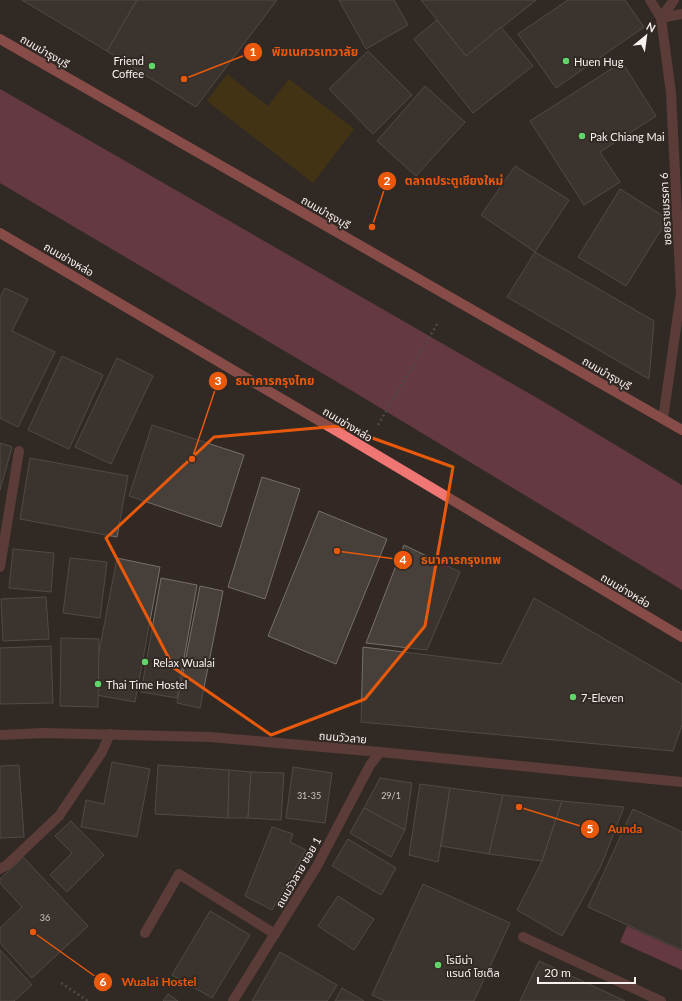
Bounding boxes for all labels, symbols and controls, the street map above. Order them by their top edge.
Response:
north arrow [626,16,666,56]
text: N [644,19,658,35]
street label: ถนนบำรุงบุรี [18,32,72,71]
callout: พิฆเนศวรเทวาลัย [243,40,366,64]
text: 1 [250,44,257,59]
text: พิฆเนศวรเทวาลัย [272,44,358,59]
place label: Friend Coffee [112,54,144,80]
place label: Huen Hug [574,55,624,68]
marker: Huen Hug [561,56,571,66]
marker: Friend Coffee [147,61,157,71]
place label: Pak Chiang Mai [590,130,665,143]
marker: Pak Chiang Mai [577,131,587,141]
callout: ตลาดประตูเชียงใหม่ [377,169,512,193]
street label: ซอยราชมรรคา 6 [657,172,673,246]
text: 2 [384,173,391,188]
text: ตลาดประตูเชียงใหม่ [405,173,503,189]
street label: ถนนบำรุงบุรี [299,193,353,232]
street label: ถนนช่างหล่อ [42,239,96,279]
street label: ถนนบำรุงบุรี [580,354,634,393]
callout: ธนาคารกรุงไทย [208,369,323,393]
text: 3 [215,373,222,388]
text: ธนาคารกรุงไทย [236,373,314,388]
street label: ถนนช่างหล่อ [321,404,375,444]
callout: ธนาคารกรุงเทพ [393,548,509,572]
text: 4 [400,552,407,567]
text: ธนาคารกรุงเทพ [421,552,501,567]
street label: ถนนช่างหล่อ [599,570,653,610]
place label: Relax Wualai [153,656,215,669]
marker: Relax Wualai [140,657,150,667]
place label: Thai Time Hostel [106,678,187,691]
marker: Thai Time Hostel [93,679,103,689]
place label: 7-Eleven [581,691,624,704]
marker: 7-Eleven [568,692,578,702]
street label: ถนนวัวลาย [318,728,368,746]
house number: 31-35 [297,790,321,801]
house number: 29/1 [381,790,401,801]
callout: Aunda [580,817,650,841]
text: 5 [587,821,594,836]
text: Aunda [607,821,642,836]
street label: ถนนวัวลาย ซอย 1 [273,834,323,910]
house number: 36 [40,912,50,923]
place label: โรมีน่า แรนด์ โฮเต็ล [446,953,500,979]
scale bar [538,959,635,985]
marker: โรมีน่า แรนด์ โฮเต็ล [433,960,443,970]
text: 20 m [544,965,571,980]
callout: Wualai Hostel [93,970,204,994]
text: 6 [100,974,107,989]
text: Wualai Hostel [121,974,197,989]

